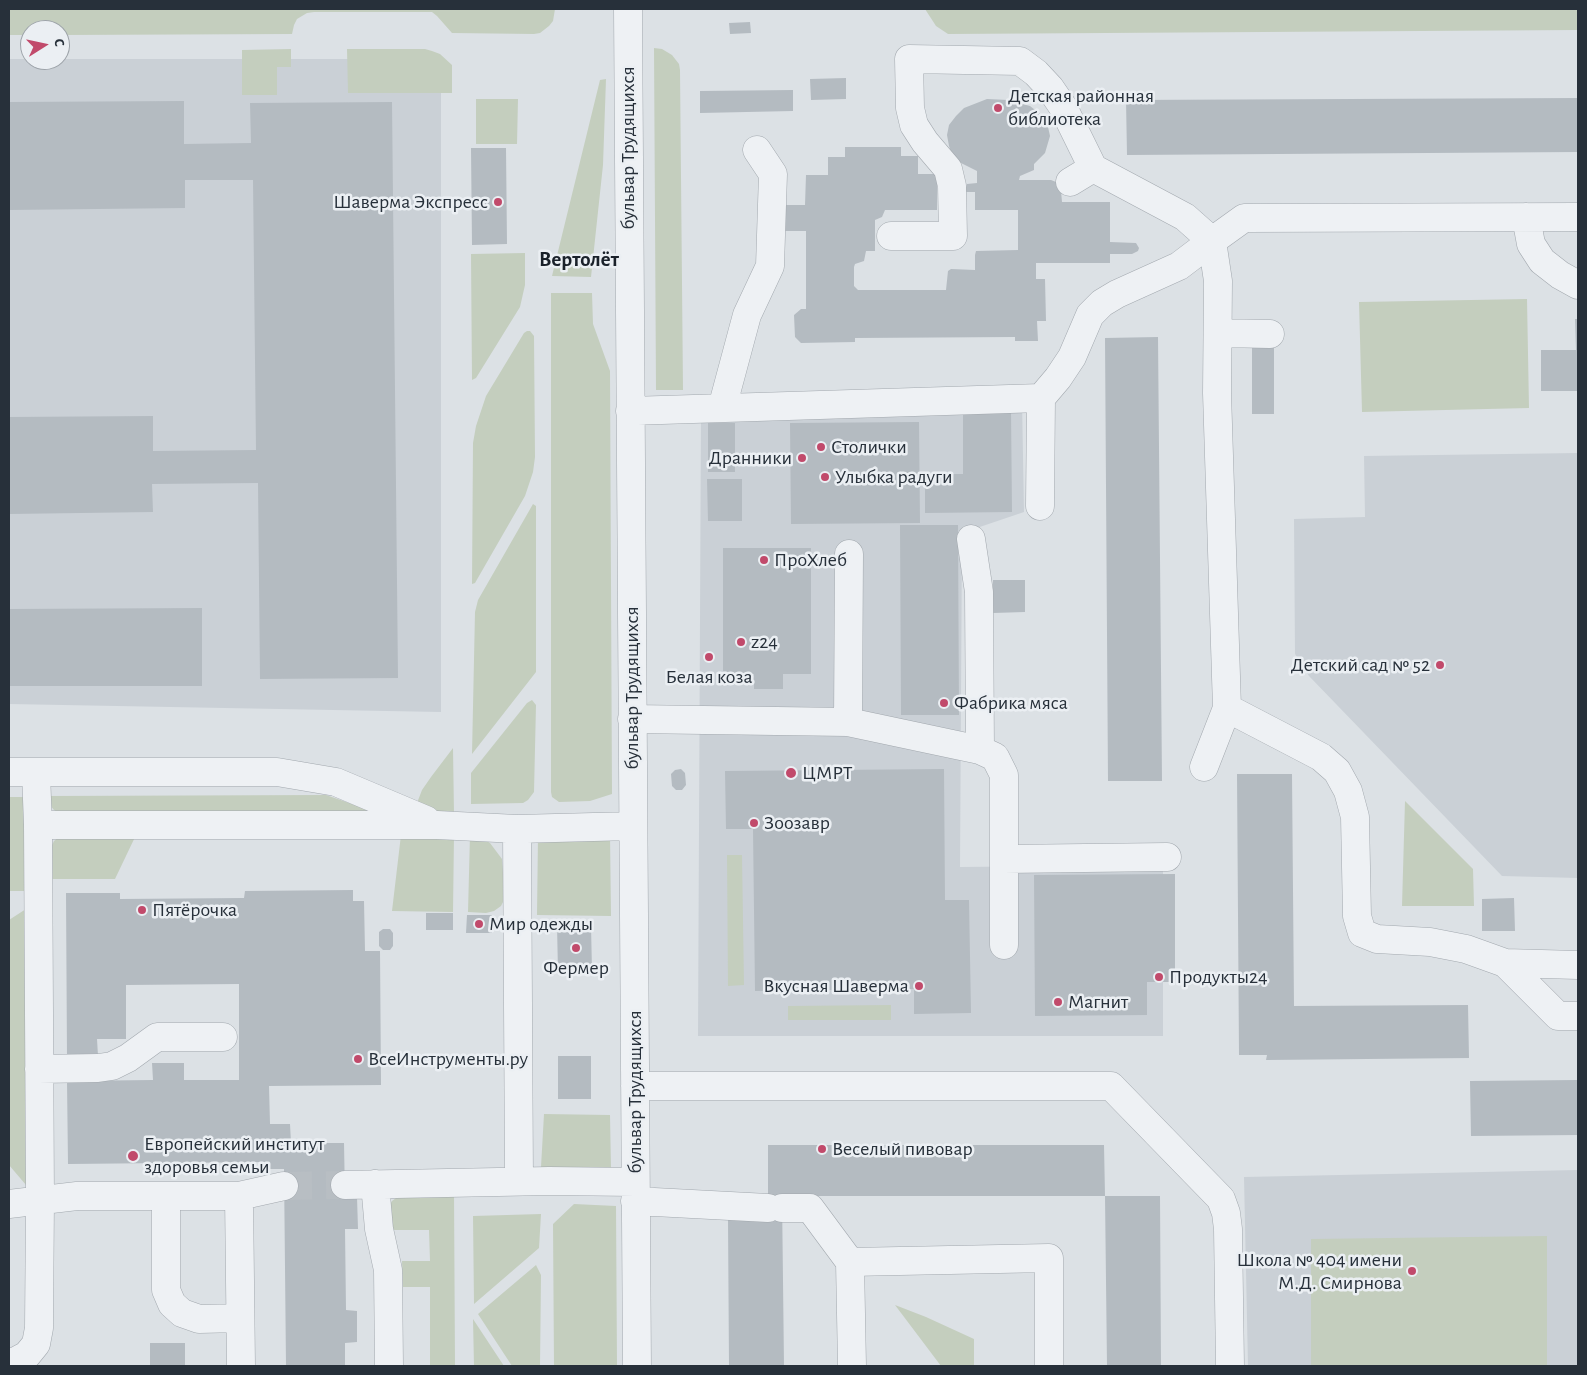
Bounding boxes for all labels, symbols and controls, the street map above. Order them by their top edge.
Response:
north arrow [20,20,70,70]
text: С [51,38,66,48]
street label: бульвар Трудящихся [616,66,640,230]
place label: Детская районная библиотека [1008,84,1154,131]
marker: Детская районная библиотека [992,102,1004,114]
place label: Шаверма Экспресс [333,190,488,214]
marker: Шаверма Экспресс [492,196,504,208]
district label: Вертолёт [539,247,619,273]
place label: Столички [831,435,907,459]
marker: Столички [815,441,827,453]
place label: Дранники [709,446,792,470]
marker: Дранники [796,452,808,464]
place label: Улыбка радуги [835,465,953,489]
marker: Улыбка радуги [819,471,831,483]
place label: ПроХлеб [774,548,847,572]
marker: ПроХлеб [758,554,770,566]
street label: бульвар Трудящихся [620,606,644,770]
place label: z24 [751,630,778,654]
marker: z24 [735,636,747,648]
marker: Белая коза [703,651,715,663]
place label: Детский сад № 52 [1291,653,1430,677]
marker: Детский сад № 52 [1434,659,1446,671]
place label: Белая коза [665,665,753,689]
place label: Фабрика мяса [954,691,1068,715]
marker: Фабрика мяса [938,697,950,709]
place label: ЦМРТ [802,761,852,785]
marker: ЦМРТ [784,766,798,780]
place label: Зоозавр [764,811,830,835]
marker: Зоозавр [748,817,760,829]
place label: Пятёрочка [152,898,237,922]
marker: Пятёрочка [136,904,148,916]
place label: Мир одежды [489,912,593,936]
marker: Мир одежды [473,918,485,930]
marker: Фермер [570,942,582,954]
place label: Фермер [543,956,609,980]
place label: Продукты24 [1169,965,1268,989]
marker: Продукты24 [1153,971,1165,983]
place label: Вкусная Шаверма [763,974,909,998]
marker: Вкусная Шаверма [913,980,925,992]
place label: Магнит [1068,990,1128,1014]
marker: Магнит [1052,996,1064,1008]
street label: бульвар Трудящихся [623,1010,647,1174]
place label: ВсеИнструменты.ру [368,1047,528,1071]
marker: ВсеИнструменты.ру [352,1053,364,1065]
place label: Европейский институт здоровья семьи [144,1132,324,1179]
place label: Веселый пивовар [832,1137,973,1161]
marker: Веселый пивовар [816,1143,828,1155]
marker: Европейский институт здоровья семьи [126,1149,140,1163]
place label: Школа № 404 имени М.Д. Смирнова [1237,1248,1402,1295]
marker: Школа № 404 имени М.Д. Смирнова [1406,1265,1418,1277]

